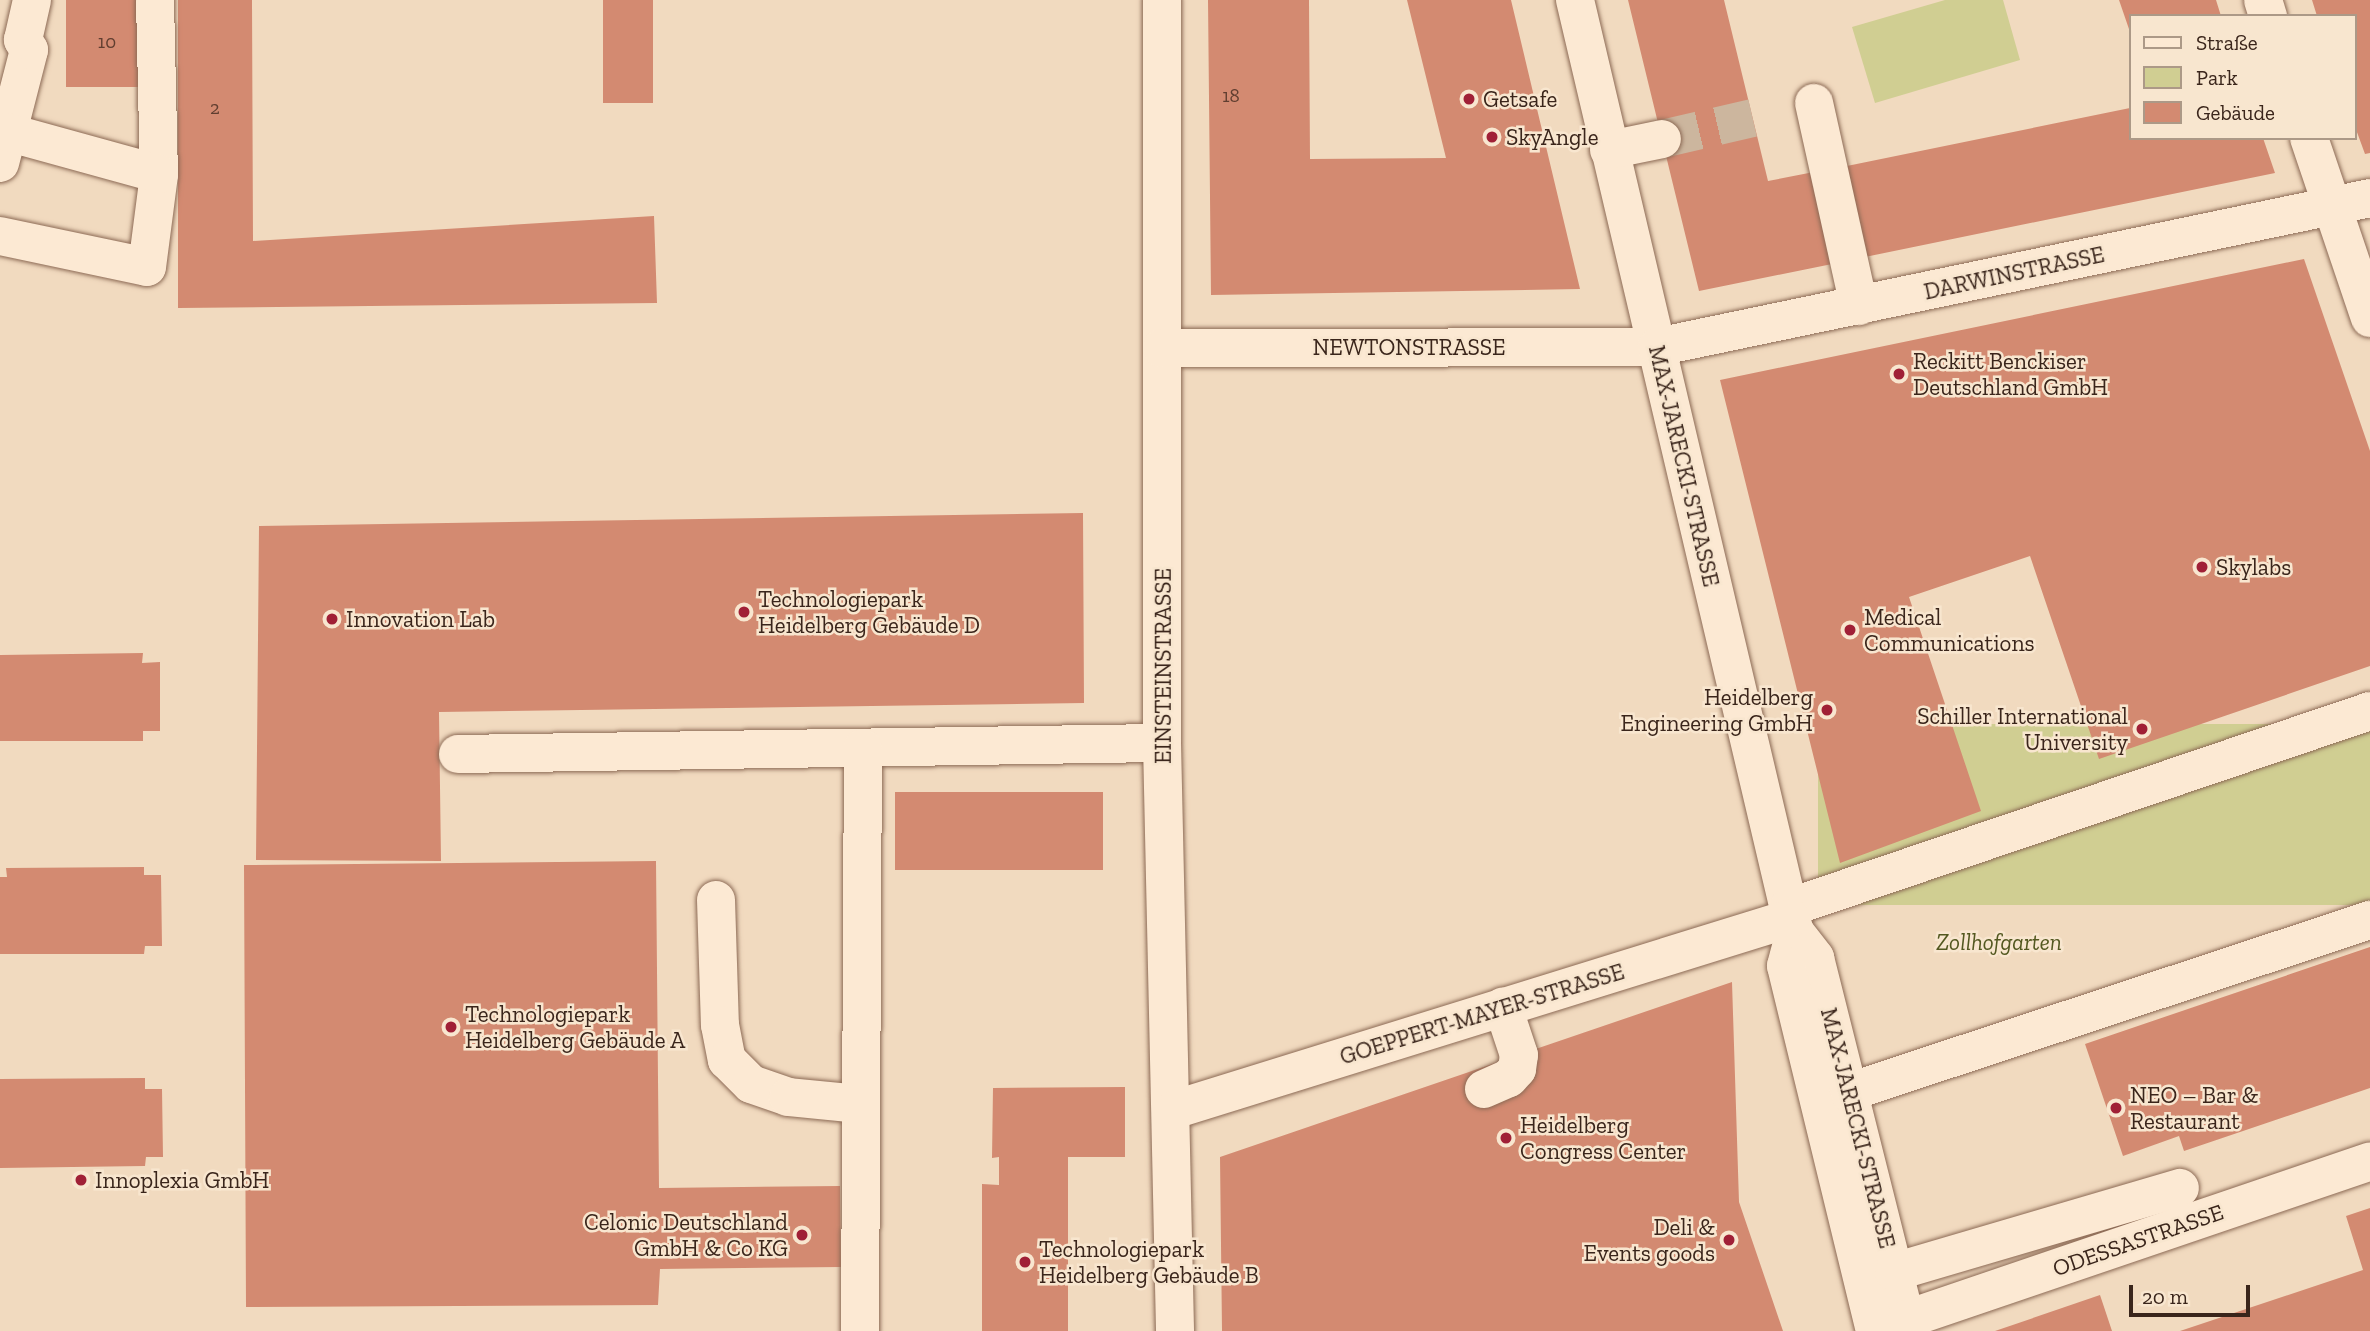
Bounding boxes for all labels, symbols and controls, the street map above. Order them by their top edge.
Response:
legend [2128,14,2356,140]
text: Straße [2196,30,2258,55]
house number: 10 [98,31,116,53]
text: Park [2196,65,2238,90]
house number: 18 [1222,85,1240,107]
place label: Getsafe [1483,85,1557,113]
marker: Getsafe [1461,91,1477,107]
house number: 2 [210,97,220,119]
text: Gebäude [2196,100,2275,125]
place label: SkyAngle [1506,123,1599,151]
marker: SkyAngle [1484,129,1500,145]
street label: DARWINSTRASSE [1921,240,2107,306]
street label: NEWTONSTRASSE [1312,333,1506,361]
street label: MAX-JARECKI-STRASSE [1643,343,1725,589]
place label: Reckitt Benckiser Deutschland GmbH [1913,347,2108,401]
marker: Reckitt Benckiser Deutschland GmbH [1891,366,1907,382]
place label: Skylabs [2216,553,2291,581]
marker: Skylabs [2194,559,2210,575]
street label: EINSTEINSTRASSE [1149,568,1177,764]
place label: Technologiepark Heidelberg Gebäude D [758,585,980,639]
place label: Medical Communications [1864,603,2035,657]
marker: Technologiepark Heidelberg Gebäude D [736,604,752,620]
place label: Innovation Lab [346,605,495,633]
marker: Innovation Lab [324,611,340,627]
marker: Medical Communications [1842,622,1858,638]
place label: Heidelberg Engineering GmbH [1620,683,1813,737]
marker: Heidelberg Engineering GmbH [1819,702,1835,718]
place label: Schiller International University [1917,702,2128,756]
marker: Schiller International University [2134,721,2150,737]
park label: Zollhofgarten [1936,928,2062,956]
street label: GOEPPERT-MAYER-STRASSE [1336,958,1628,1070]
place label: Technologiepark Heidelberg Gebäude A [465,1000,686,1054]
street label: MAX-JARECKI-STRASSE [1815,1005,1901,1251]
marker: Technologiepark Heidelberg Gebäude A [443,1019,459,1035]
place label: NEO – Bar & Restaurant [2130,1081,2259,1135]
marker: NEO – Bar & Restaurant [2108,1100,2124,1116]
place label: Heidelberg Congress Center [1520,1111,1686,1165]
marker: Heidelberg Congress Center [1498,1130,1514,1146]
place label: Innoplexia GmbH [95,1166,269,1194]
marker: Innoplexia GmbH [73,1172,89,1188]
street label: ODESSASTRASSE [2049,1198,2227,1282]
place label: Celonic Deutschland GmbH & Co KG [584,1208,788,1262]
place label: Deli & Events goods [1583,1213,1715,1267]
marker: Celonic Deutschland GmbH & Co KG [794,1227,810,1243]
marker: Deli & Events goods [1721,1232,1737,1248]
place label: Technologiepark Heidelberg Gebäude B [1039,1235,1259,1289]
marker: Technologiepark Heidelberg Gebäude B [1017,1254,1033,1270]
scale bar [2132,1272,2253,1316]
text: 20 m [2142,1284,2188,1309]

